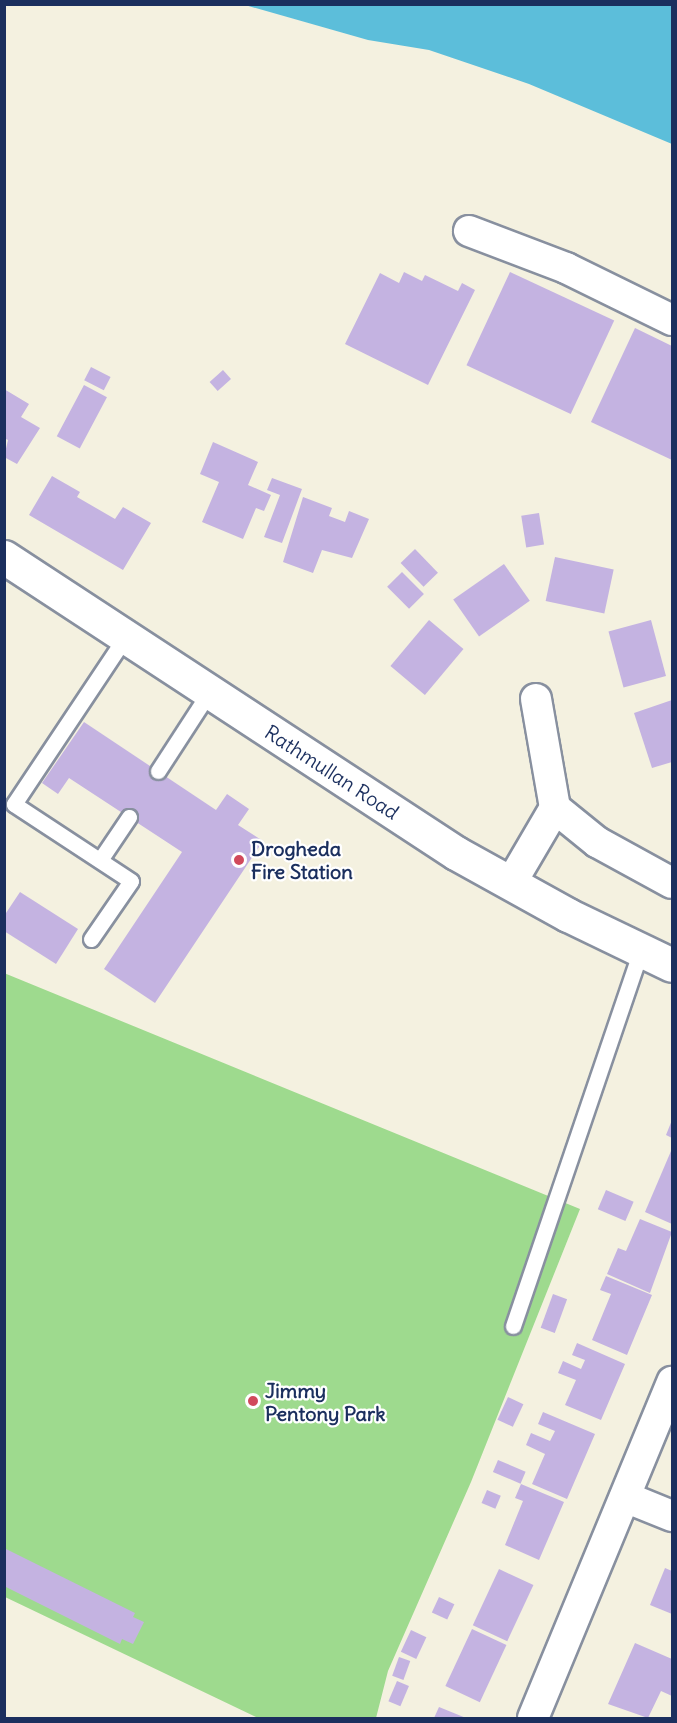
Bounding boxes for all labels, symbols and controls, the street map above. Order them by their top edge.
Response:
street label: Rathmullan Road [260,720,404,824]
place label: Drogheda Fire Station [251,837,353,884]
marker: Drogheda Fire Station [232,853,246,867]
place label: Jimmy Pentony Park [265,1378,385,1425]
marker: Jimmy Pentony Park [246,1394,260,1408]

